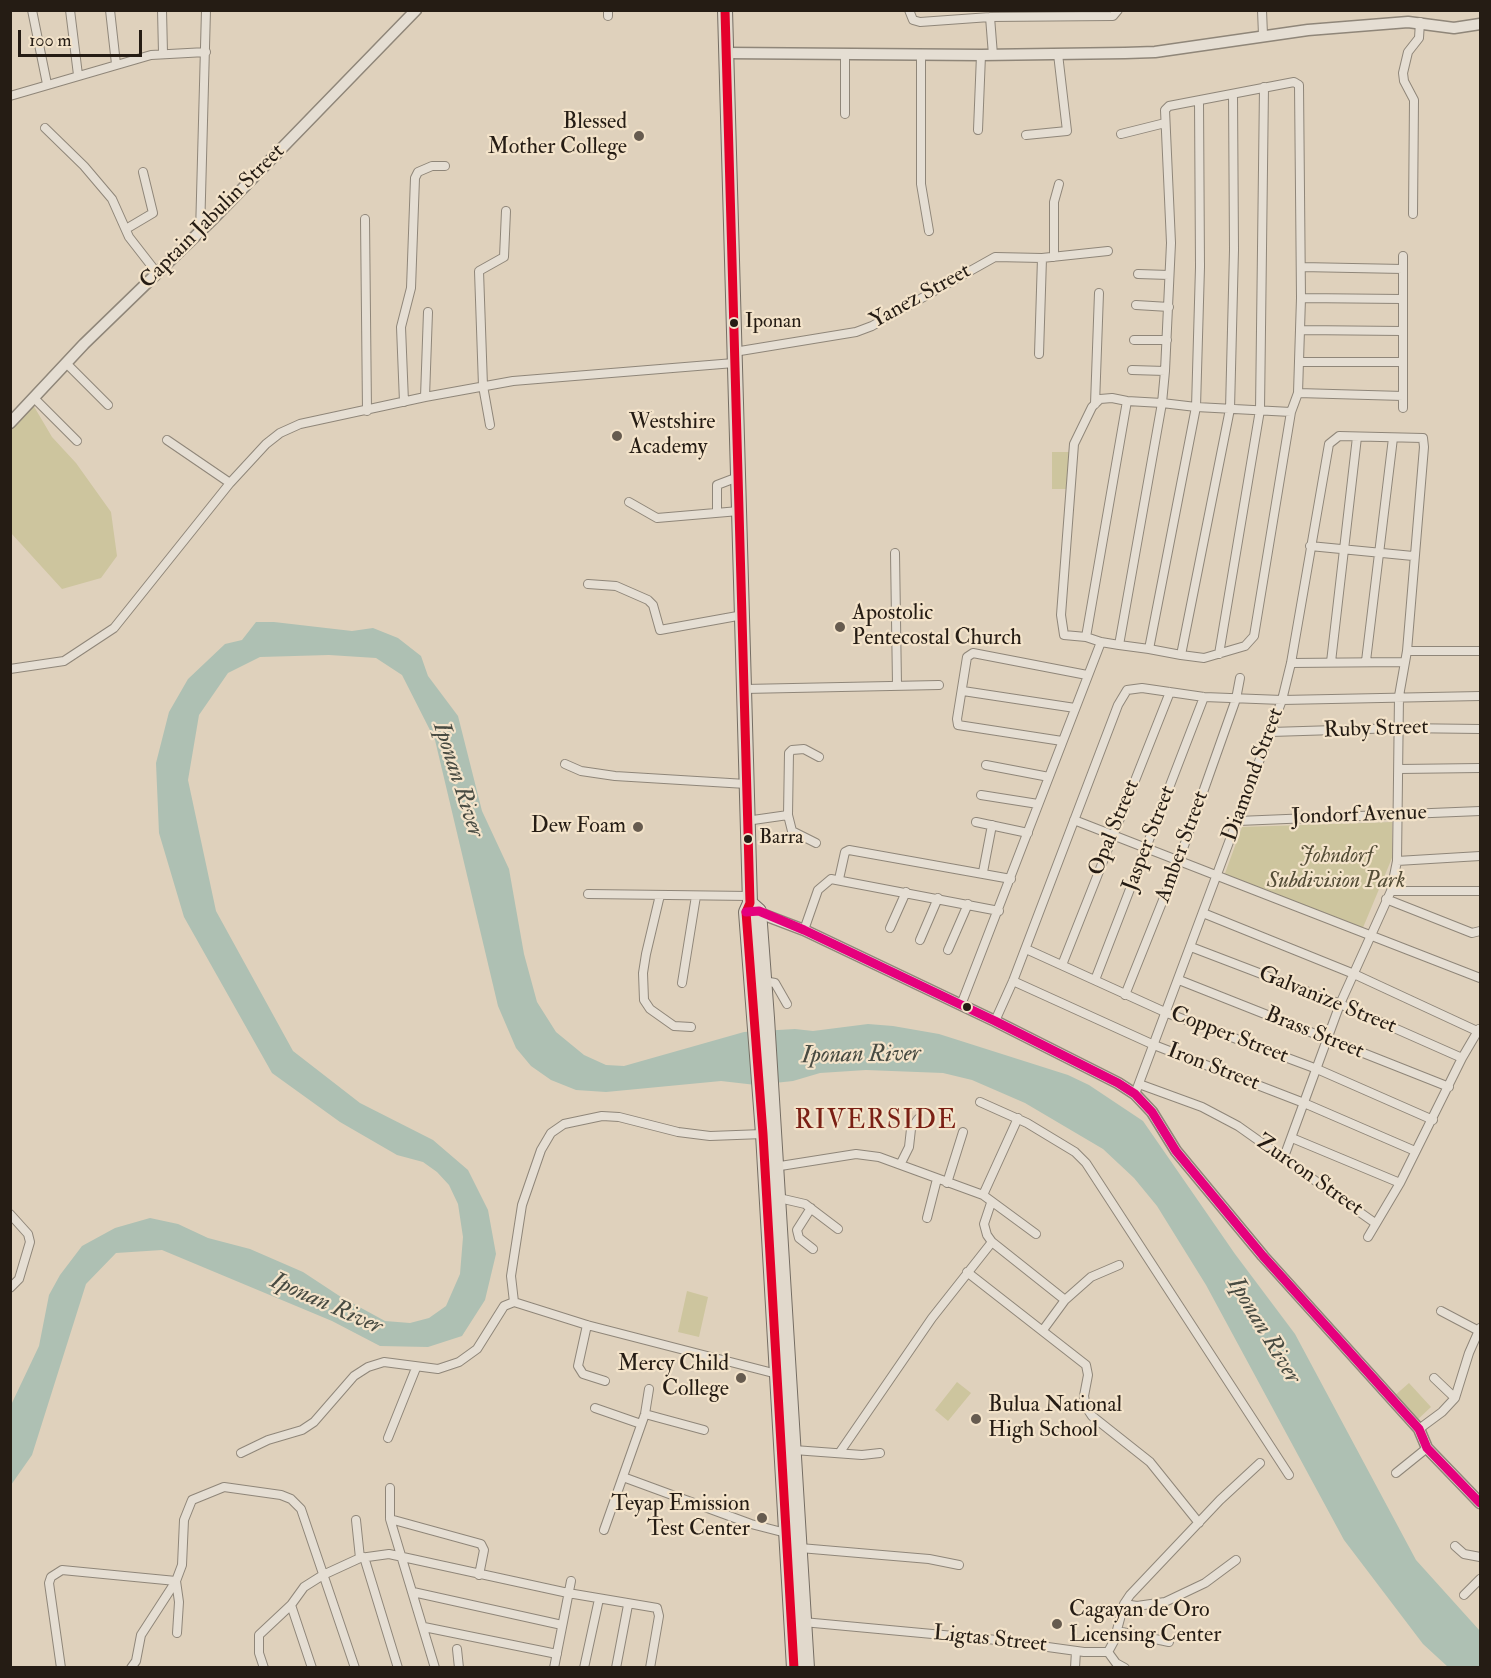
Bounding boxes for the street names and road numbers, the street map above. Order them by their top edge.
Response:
street label: Captain Jabulin Street [135,139,291,295]
street label: Yanez Street [866,259,976,335]
street label: Diamond Street [1218,705,1290,845]
street label: Ruby Street [1323,715,1429,745]
street label: Opal Street [1084,776,1146,880]
street label: Jasper Street [1118,782,1182,896]
street label: Amber Street [1151,788,1215,906]
street label: Jondorf Avenue [1291,800,1427,832]
street label: Galvanize Street [1254,961,1400,1041]
street label: Copper Street [1166,1001,1292,1071]
street label: Brass Street [1261,1002,1367,1066]
street label: Iron Street [1163,1038,1263,1098]
street label: Zurcon Street [1250,1130,1368,1222]
street label: Ligtas Street [932,1621,1048,1659]

